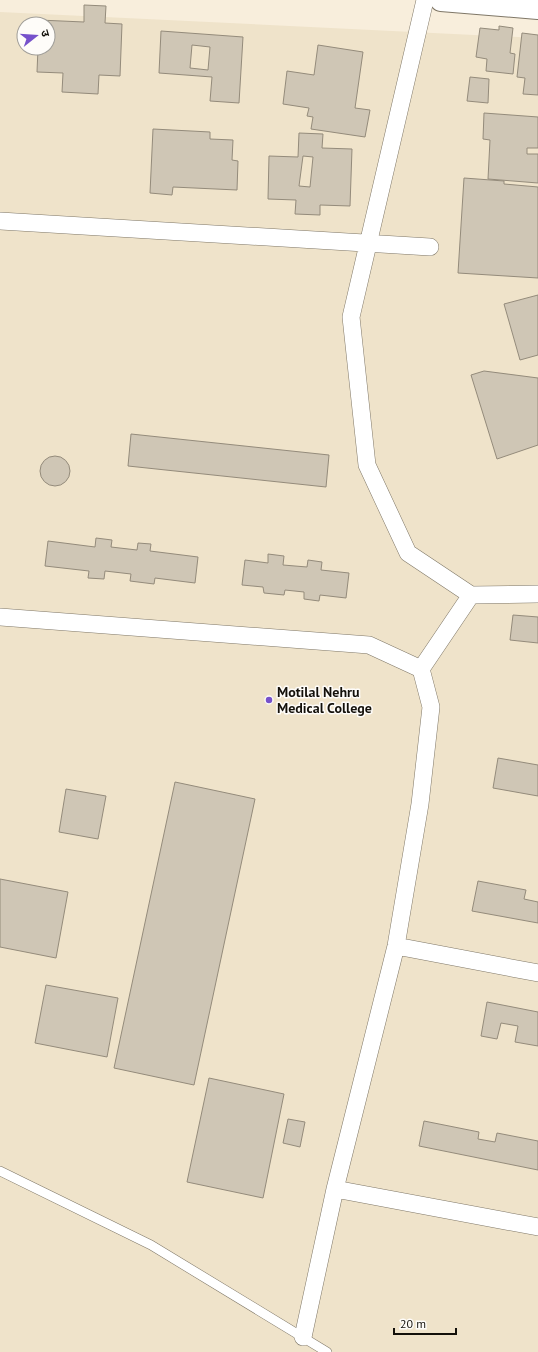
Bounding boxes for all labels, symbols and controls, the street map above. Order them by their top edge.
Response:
north arrow [16,16,56,56]
text: उ [38,28,53,39]
place label: Motilal Nehru Medical College [277,683,372,717]
marker: Motilal Nehru Medical College [264,695,274,705]
scale bar [394,1310,456,1336]
text: 20 m [400,1316,426,1331]

